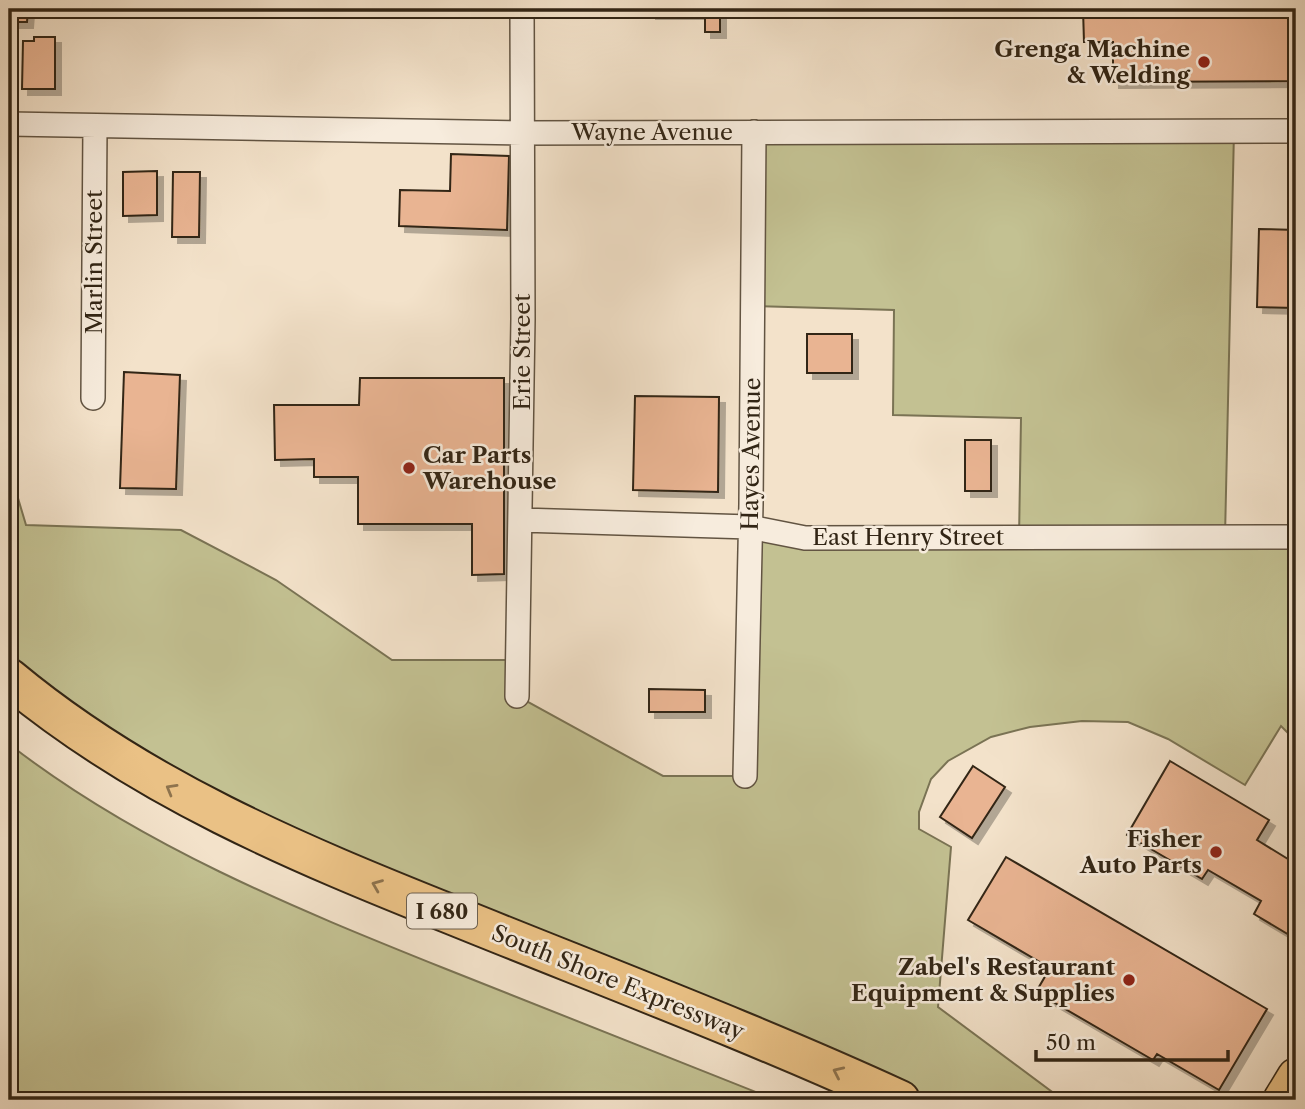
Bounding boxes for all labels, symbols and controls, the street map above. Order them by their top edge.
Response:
place label: Grenga Machine & Welding [994,35,1191,89]
marker: Grenga Machine & Welding [1196,54,1212,70]
street label: Wayne Avenue [570,118,733,146]
street label: Marlin Street [80,190,108,334]
street label: Erie Street [508,294,536,410]
street label: Hayes Avenue [736,377,766,531]
place label: Car Parts Warehouse [422,441,557,495]
marker: Car Parts Warehouse [401,460,417,476]
street label: East Henry Street [812,523,1004,551]
one-way arrow [166,784,178,797]
place label: Fisher Auto Parts [1079,825,1203,879]
marker: Fisher Auto Parts [1208,844,1224,860]
one-way arrow [372,879,384,893]
road number: I 680 [407,894,477,928]
street label: South Shore Expressway [488,919,748,1046]
place label: Zabel's Restaurant Equipment & Supplies [851,953,1116,1007]
marker: Zabel's Restaurant Equipment & Supplies [1121,972,1137,988]
scale bar [1036,1018,1228,1062]
text: 50 m [1046,1030,1096,1055]
one-way arrow [832,1066,845,1080]

